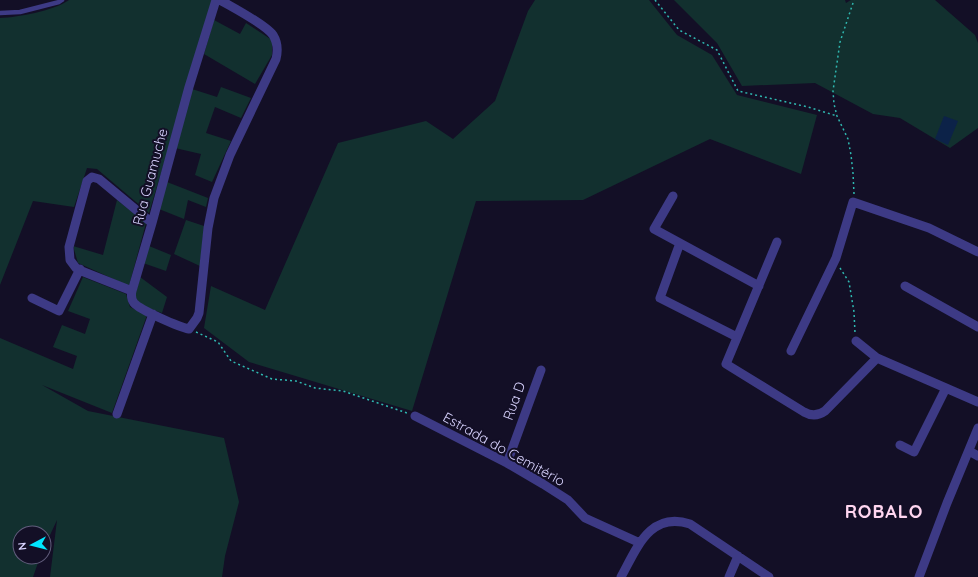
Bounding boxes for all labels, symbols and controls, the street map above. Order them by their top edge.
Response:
street label: Rua Guamuche [128,127,172,227]
street label: Rua D [499,379,529,423]
street label: Estrada do Cemitério [440,408,568,490]
district label: ROBALO [845,500,923,523]
north arrow [12,525,52,565]
text: N [15,541,30,551]

